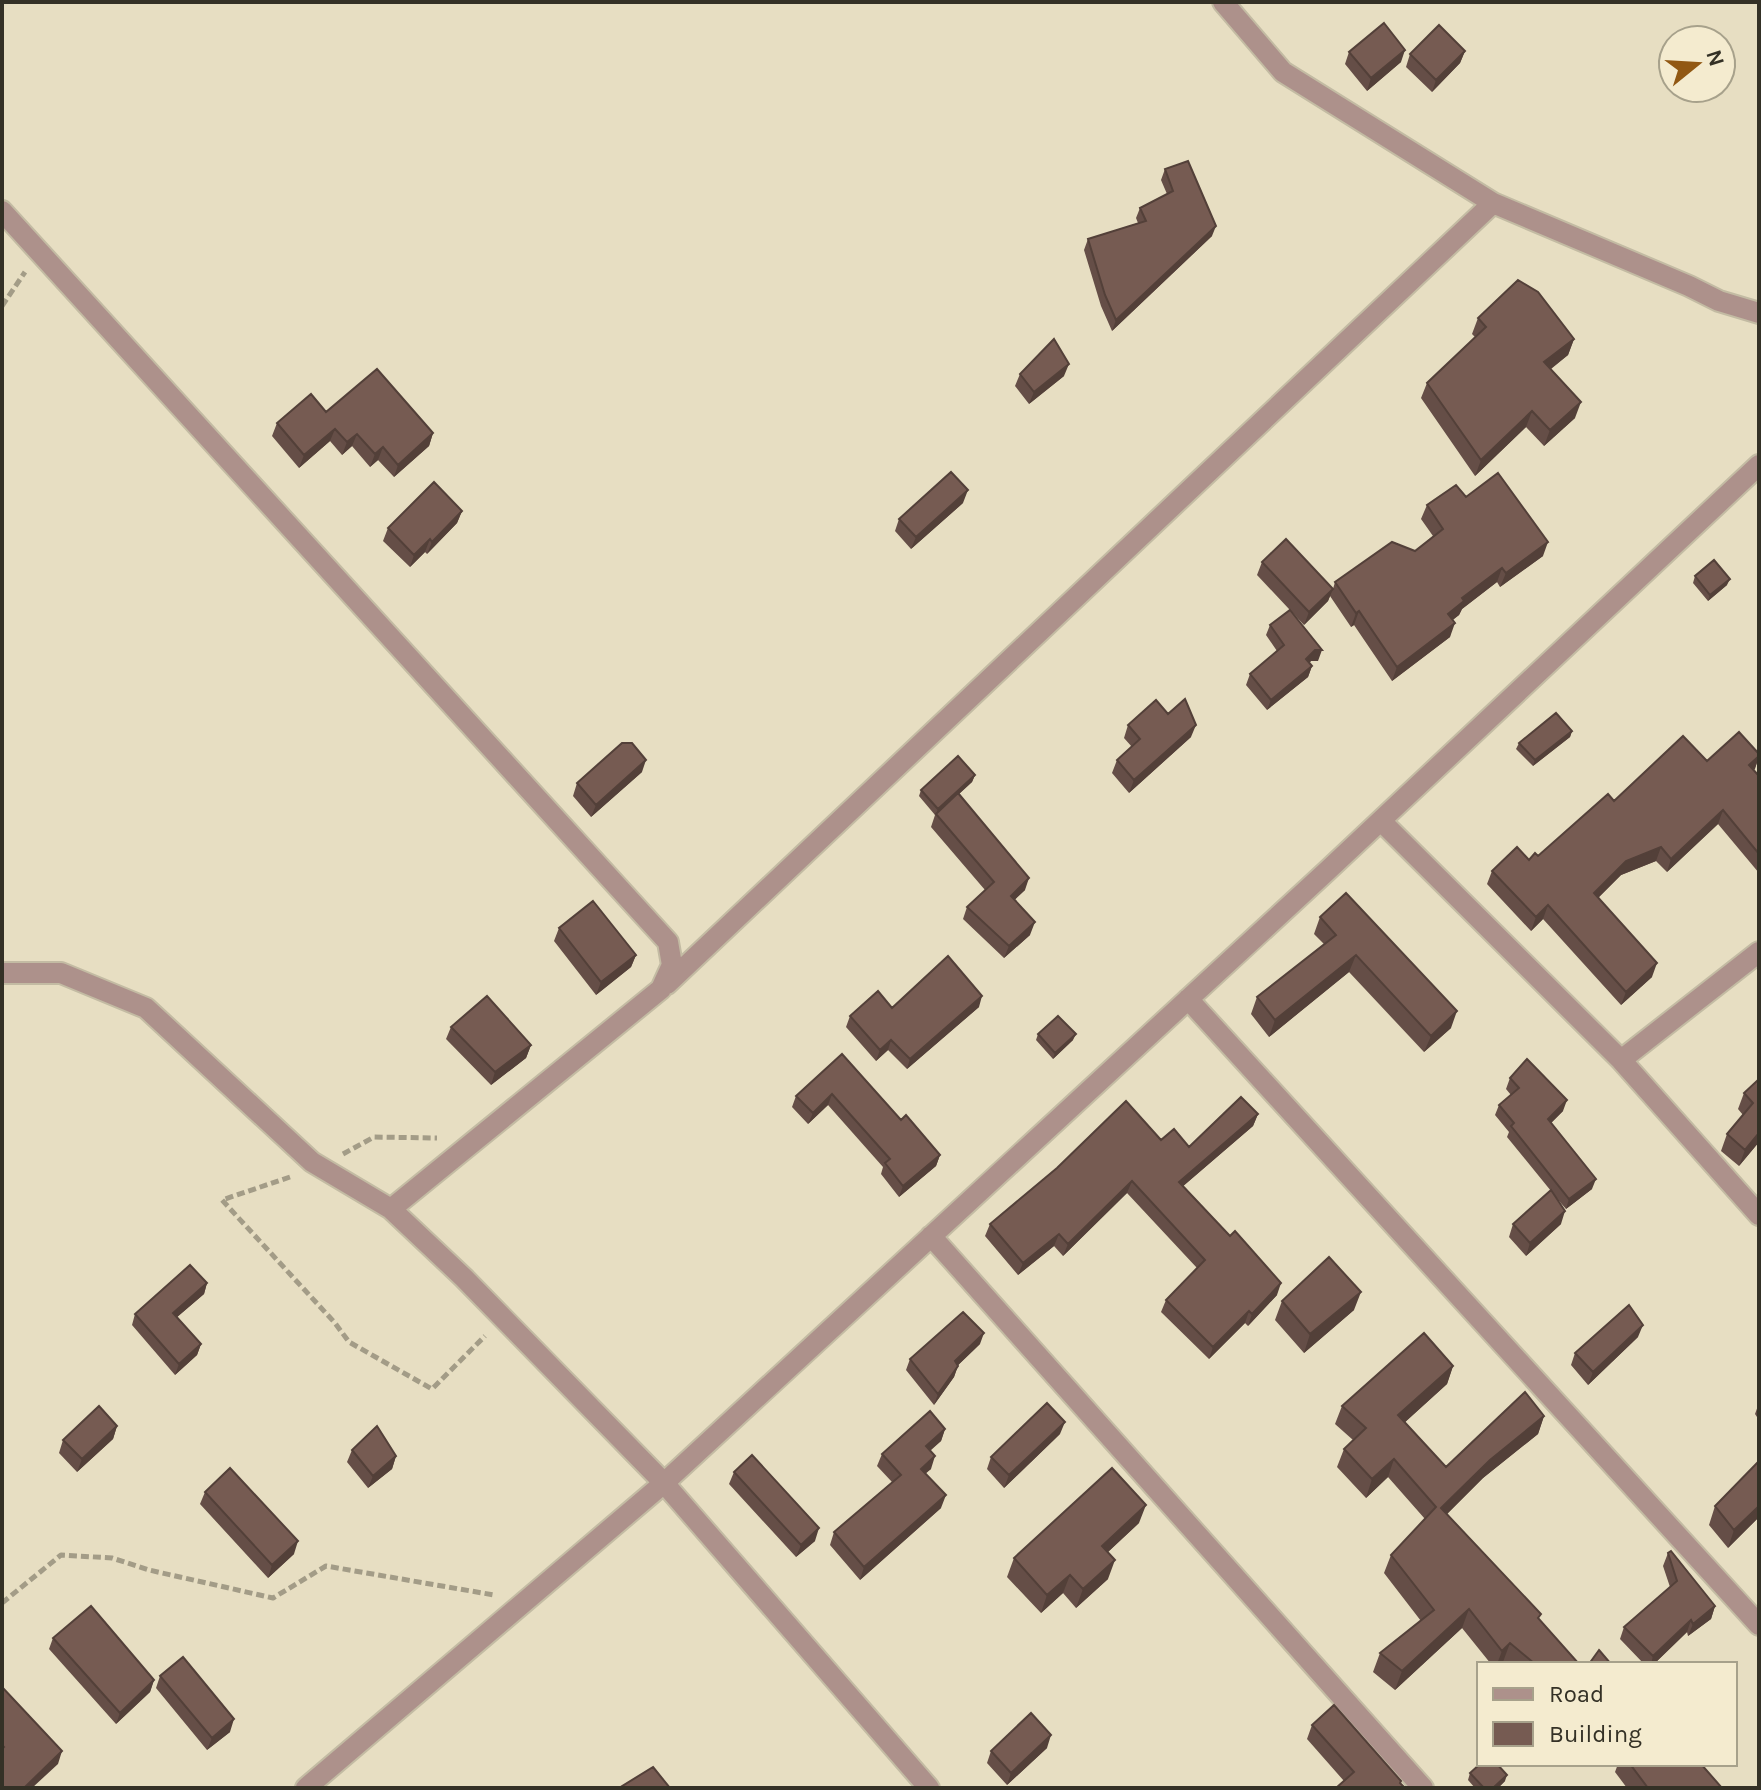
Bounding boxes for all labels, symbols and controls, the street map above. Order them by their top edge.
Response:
north arrow [1657,24,1737,104]
text: N [1700,47,1730,70]
legend [1477,1662,1737,1766]
text: Road [1549,1680,1604,1708]
text: Building [1549,1720,1642,1748]

